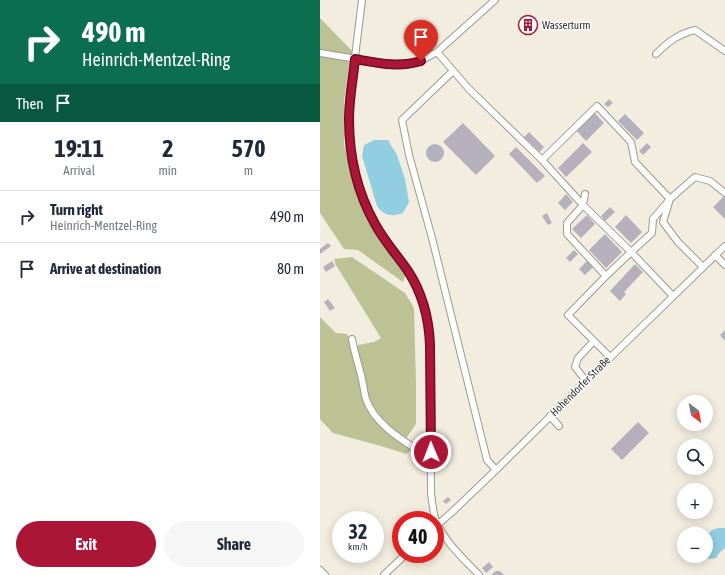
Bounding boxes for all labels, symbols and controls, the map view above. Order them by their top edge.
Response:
building icon: Wasserturm [517,14,539,36]
icon: right [16,16,68,68]
text: 490 m [82,16,145,48]
place label: Wasserturm [542,19,590,31]
pin [404,20,438,61]
icon: arrive [410,26,432,48]
text: Heinrich-Mentzel-Ring [82,49,230,70]
icon: arrive [52,92,74,114]
text: Then [16,95,44,112]
text: 19:11 [55,135,104,162]
text: 2 [162,135,173,162]
text: 570 [232,135,265,162]
text: Arrival [63,163,95,178]
text: min [158,163,177,178]
text: m [244,163,253,178]
text: Turn right [50,201,103,218]
icon: right [16,206,38,228]
text: 490 m [270,208,304,225]
text: Heinrich-Mentzel-Ring [50,218,157,233]
icon: arrive [16,258,38,280]
text: Arrive at destination [50,260,161,277]
text: 80 m [277,260,304,277]
street label: Hohendorfer Straße [548,354,612,418]
north arrow [677,395,713,431]
map controls [677,395,713,563]
position arrow [410,431,452,473]
button: search [677,439,713,475]
button: + [677,483,713,519]
speed limit sign: 40 [392,511,444,563]
text: 32 [349,520,367,543]
button: Exit [16,521,156,567]
button: Share [164,521,304,567]
button: − [677,527,713,563]
text: km/h [348,541,368,552]

